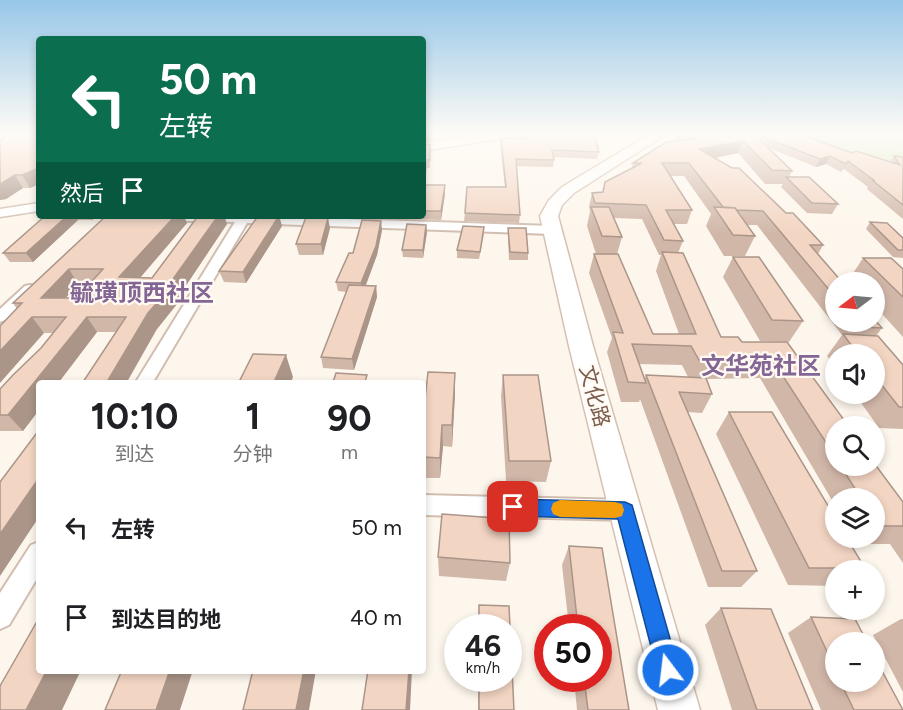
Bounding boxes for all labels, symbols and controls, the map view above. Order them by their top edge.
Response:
text: 50 m [159,54,257,105]
icon: left [60,60,138,138]
text: 左转 [159,110,213,143]
icon: arrive [116,174,149,207]
text: 然后 [60,180,104,207]
north arrow [825,272,885,332]
map controls [825,272,885,692]
district label: 毓璜顶西社区 [70,278,214,307]
button: sound [825,344,885,404]
district label: 文华苑社区 [701,351,821,380]
street label: 文化路 [575,362,615,430]
text: 10:10 [90,395,178,438]
text: 1 [245,395,260,438]
text: 90 [327,397,372,440]
button: search [825,416,885,476]
text: m [341,440,358,464]
text: 到达 [114,442,154,466]
text: 分钟 [233,442,273,466]
pin [487,481,538,532]
button: layers [825,488,885,548]
icon: arrive [496,490,529,523]
icon: left [60,511,93,544]
text: 50 m [351,514,402,541]
text: 左转 [111,516,155,543]
button: + [825,560,885,620]
icon: arrive [60,601,93,634]
text: 40 m [350,604,402,631]
text: 到达目的地 [111,606,221,633]
speed limit sign: 50 [534,614,612,692]
text: 46 [465,627,501,664]
button: − [825,632,885,692]
position arrow [636,638,700,702]
text: km/h [466,659,500,677]

